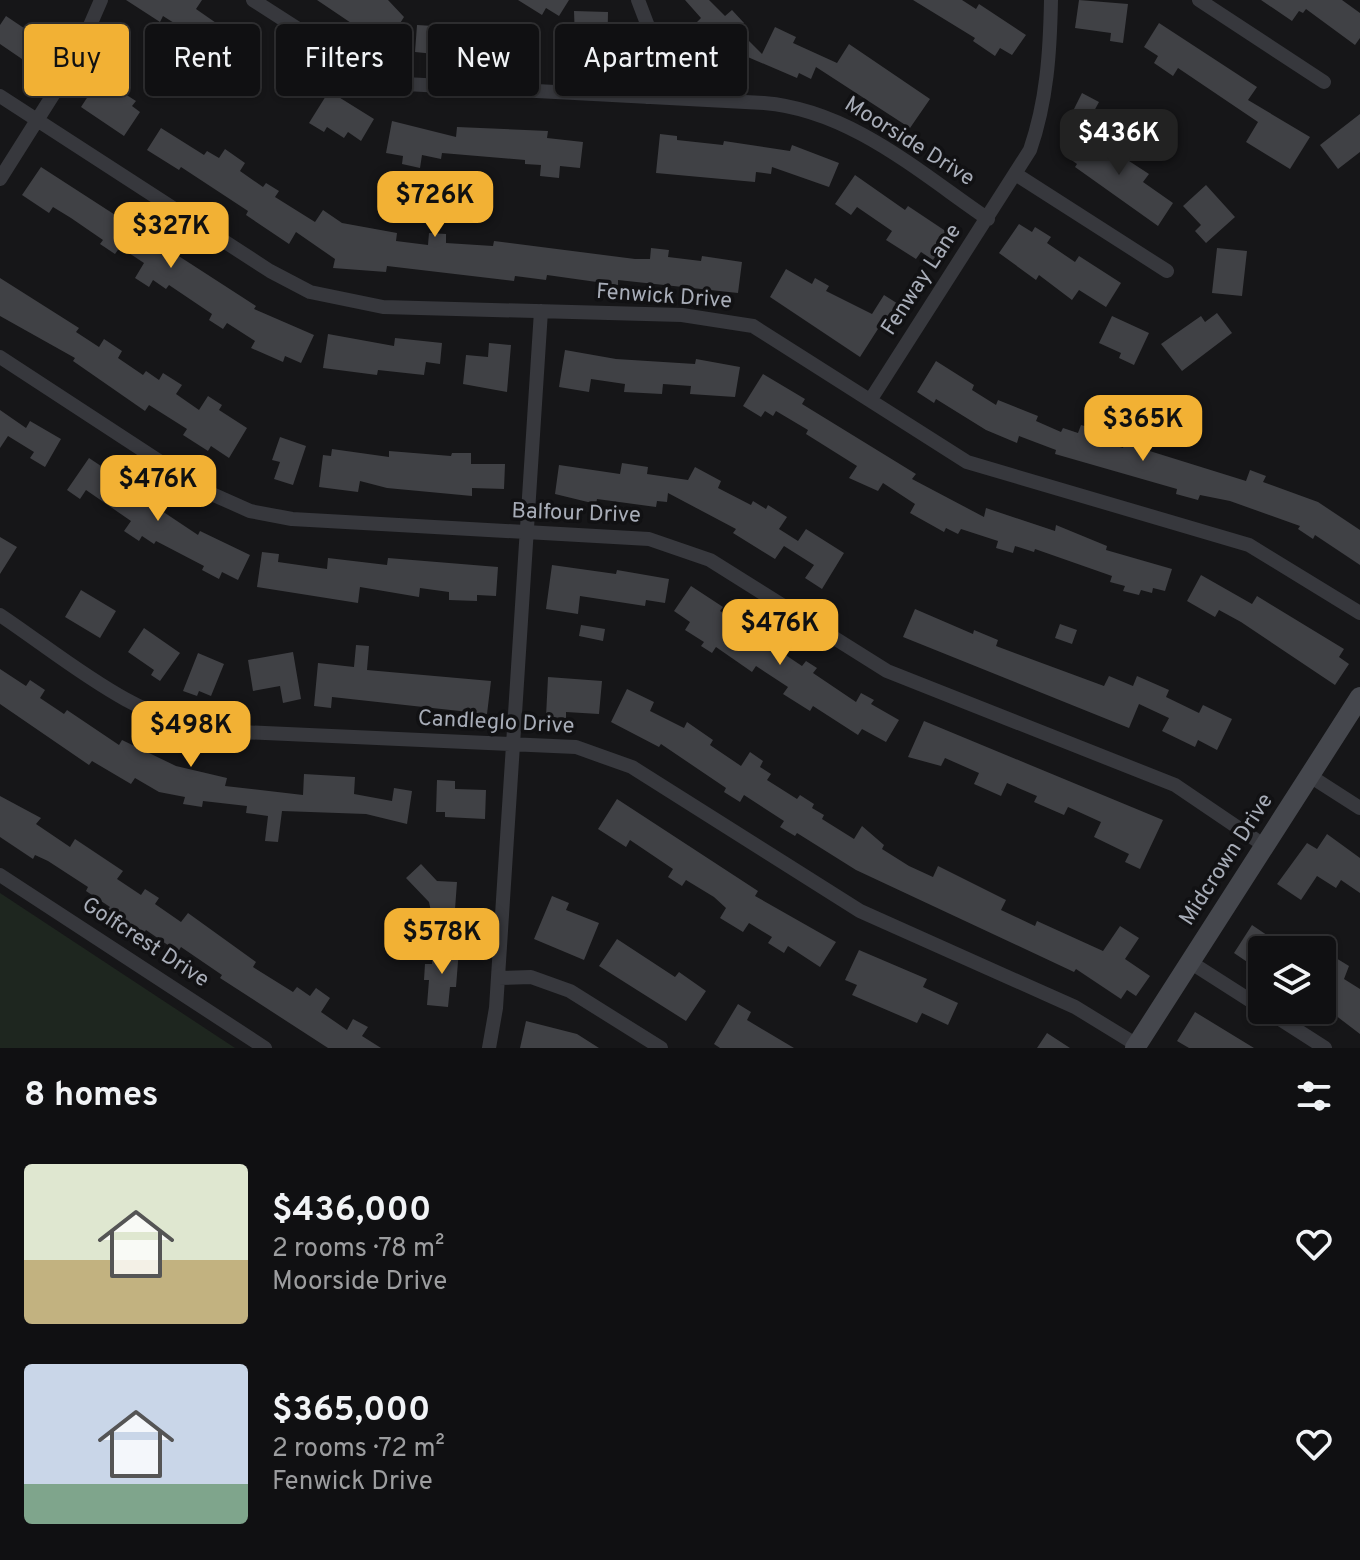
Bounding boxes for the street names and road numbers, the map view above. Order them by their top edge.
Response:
street label: Moorside Drive [839,91,979,193]
street label: Fenway Lane [876,219,968,341]
street label: Fenwick Drive [595,279,733,315]
street label: Balfour Drive [511,498,641,530]
street label: Candleglo Drive [417,705,575,741]
street label: Midcrown Drive [1174,789,1280,931]
street label: Golfcrest Drive [76,892,214,994]

